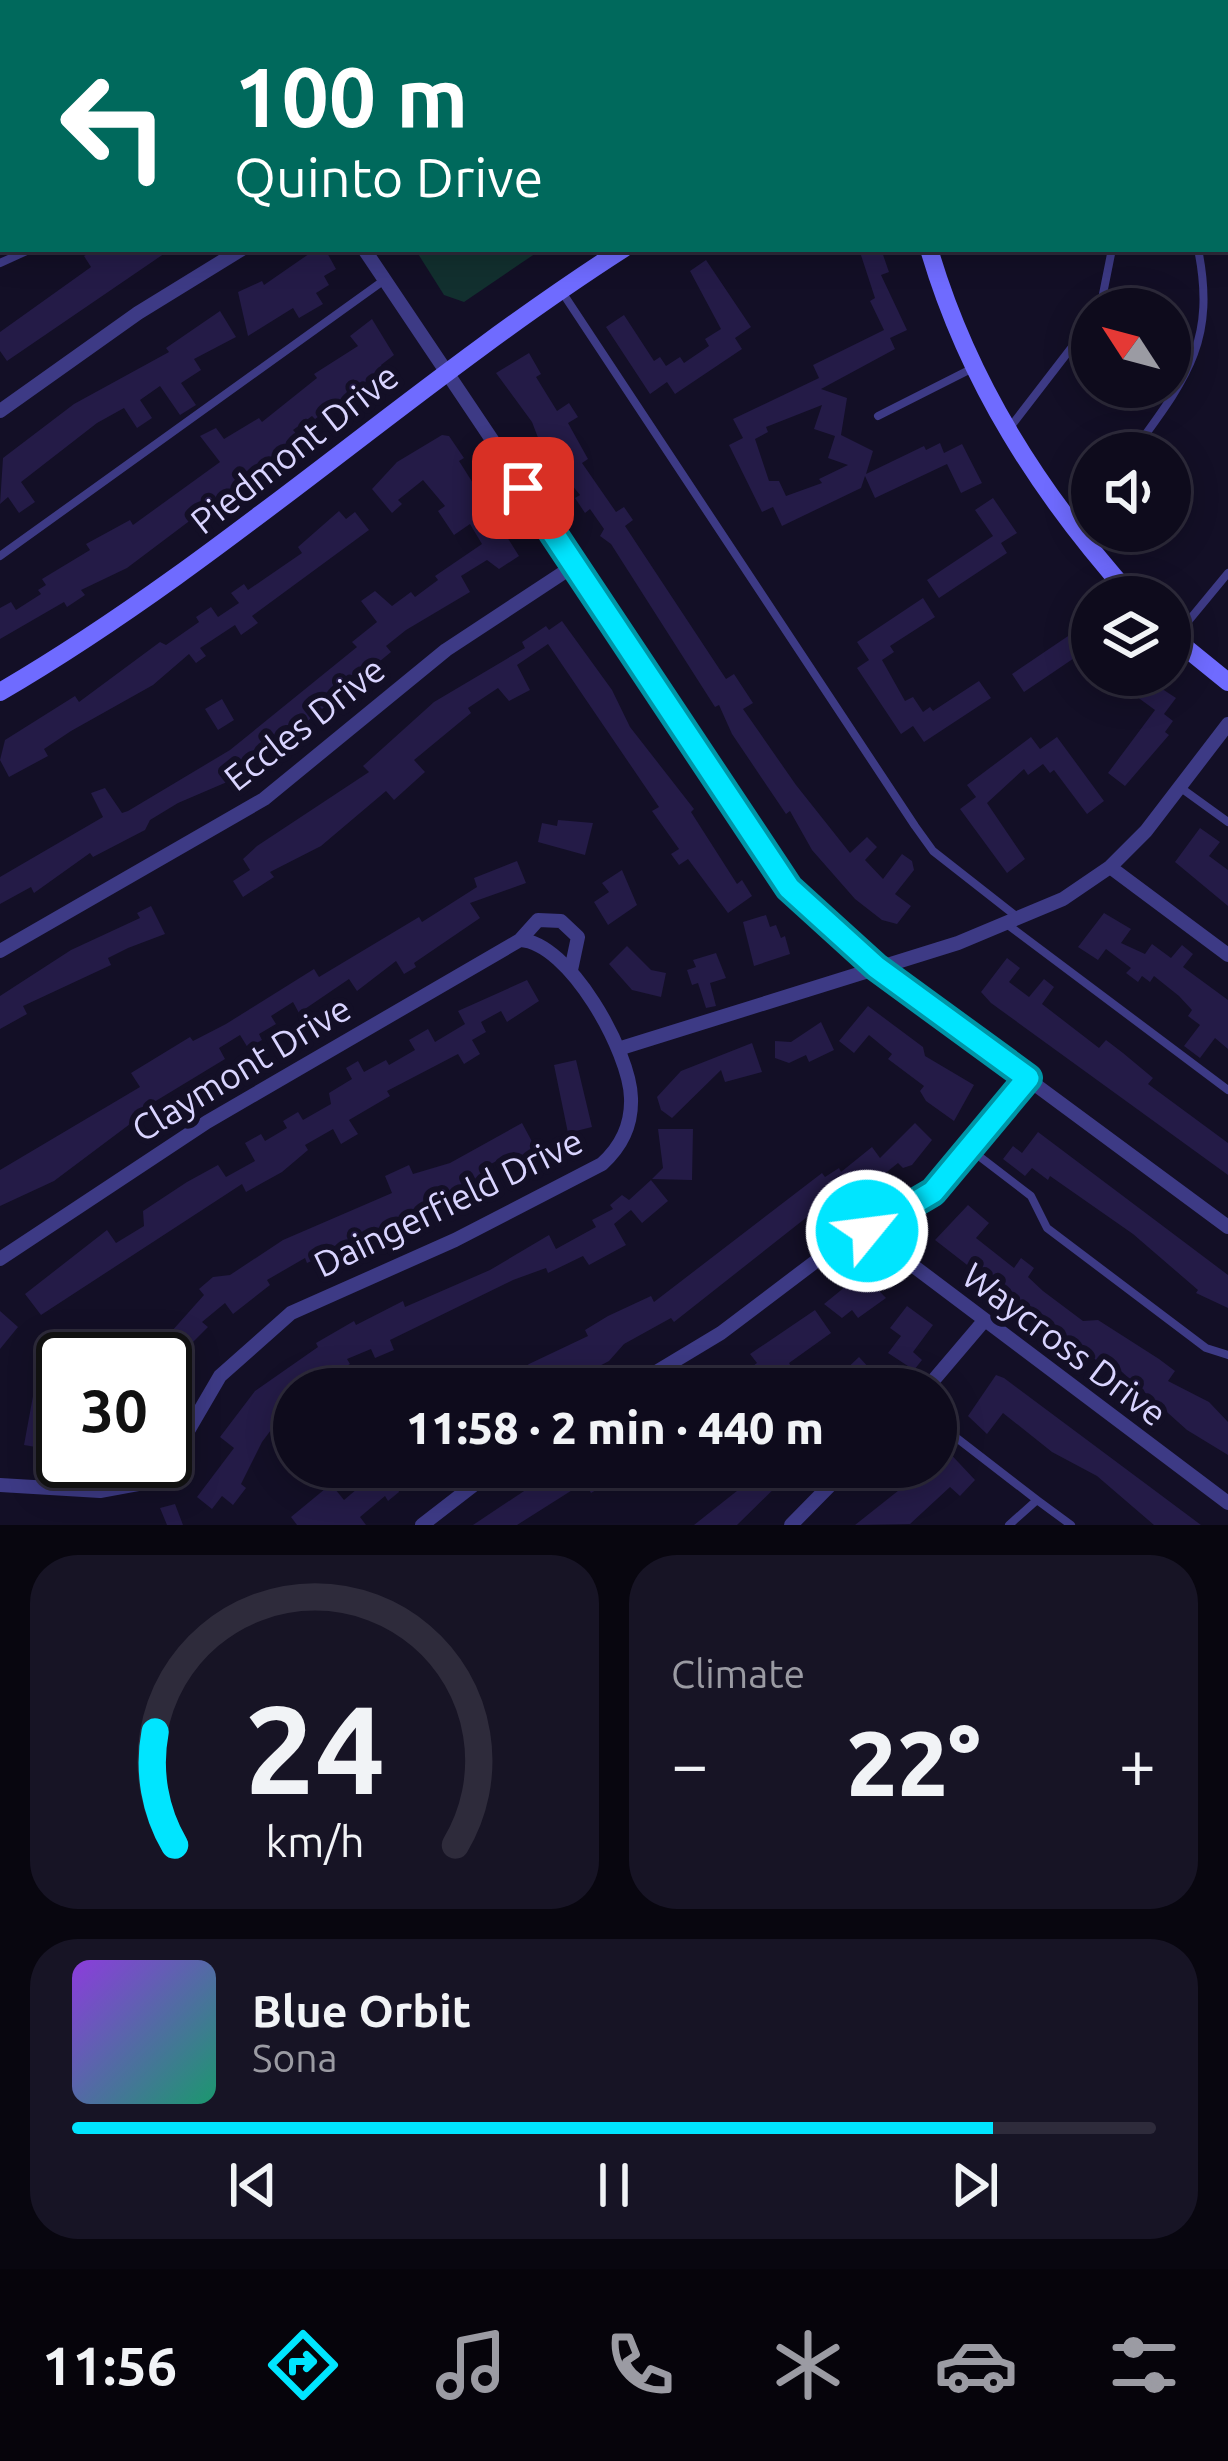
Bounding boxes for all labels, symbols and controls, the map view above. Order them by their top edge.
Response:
icon: left [36,48,192,204]
text: 100 m [234,49,468,143]
text: Quinto Drive [234,147,543,207]
north arrow [1071,288,1191,408]
map controls [1071,288,1191,696]
street label: Piedmont Drive [182,354,406,542]
button: sound [1071,432,1191,552]
pin [472,437,574,539]
icon: arrive [490,455,556,521]
button: layers [1071,576,1191,696]
street label: Eccles Drive [216,648,392,798]
street label: Claymont Drive [124,987,358,1149]
street label: Daingerfield Drive [307,1119,589,1285]
position arrow [804,1168,930,1294]
street label: Waycross Drive [955,1254,1175,1434]
speed limit sign: 30 [36,1332,192,1488]
text: 11:58 · 2 min · 440 m [406,1402,824,1453]
text: Climate [671,1652,805,1695]
text: 24 [244,1678,385,1818]
text: 22° [846,1712,981,1813]
text: − [671,1726,708,1800]
text: + [1119,1726,1156,1800]
text: km/h [265,1817,364,1865]
text: Blue Orbit [252,1985,471,2036]
text: Sona [252,2036,338,2079]
icon: previous [220,2152,286,2218]
icon: pause [581,2152,647,2218]
icon: next [942,2152,1008,2218]
icon: directions [261,2323,345,2407]
icon: music [429,2323,513,2407]
icon: phone [598,2323,682,2407]
icon: climate [766,2323,850,2407]
icon: car [934,2323,1018,2407]
icon: filters [1102,2323,1186,2407]
text: 11:56 [42,2335,177,2395]

